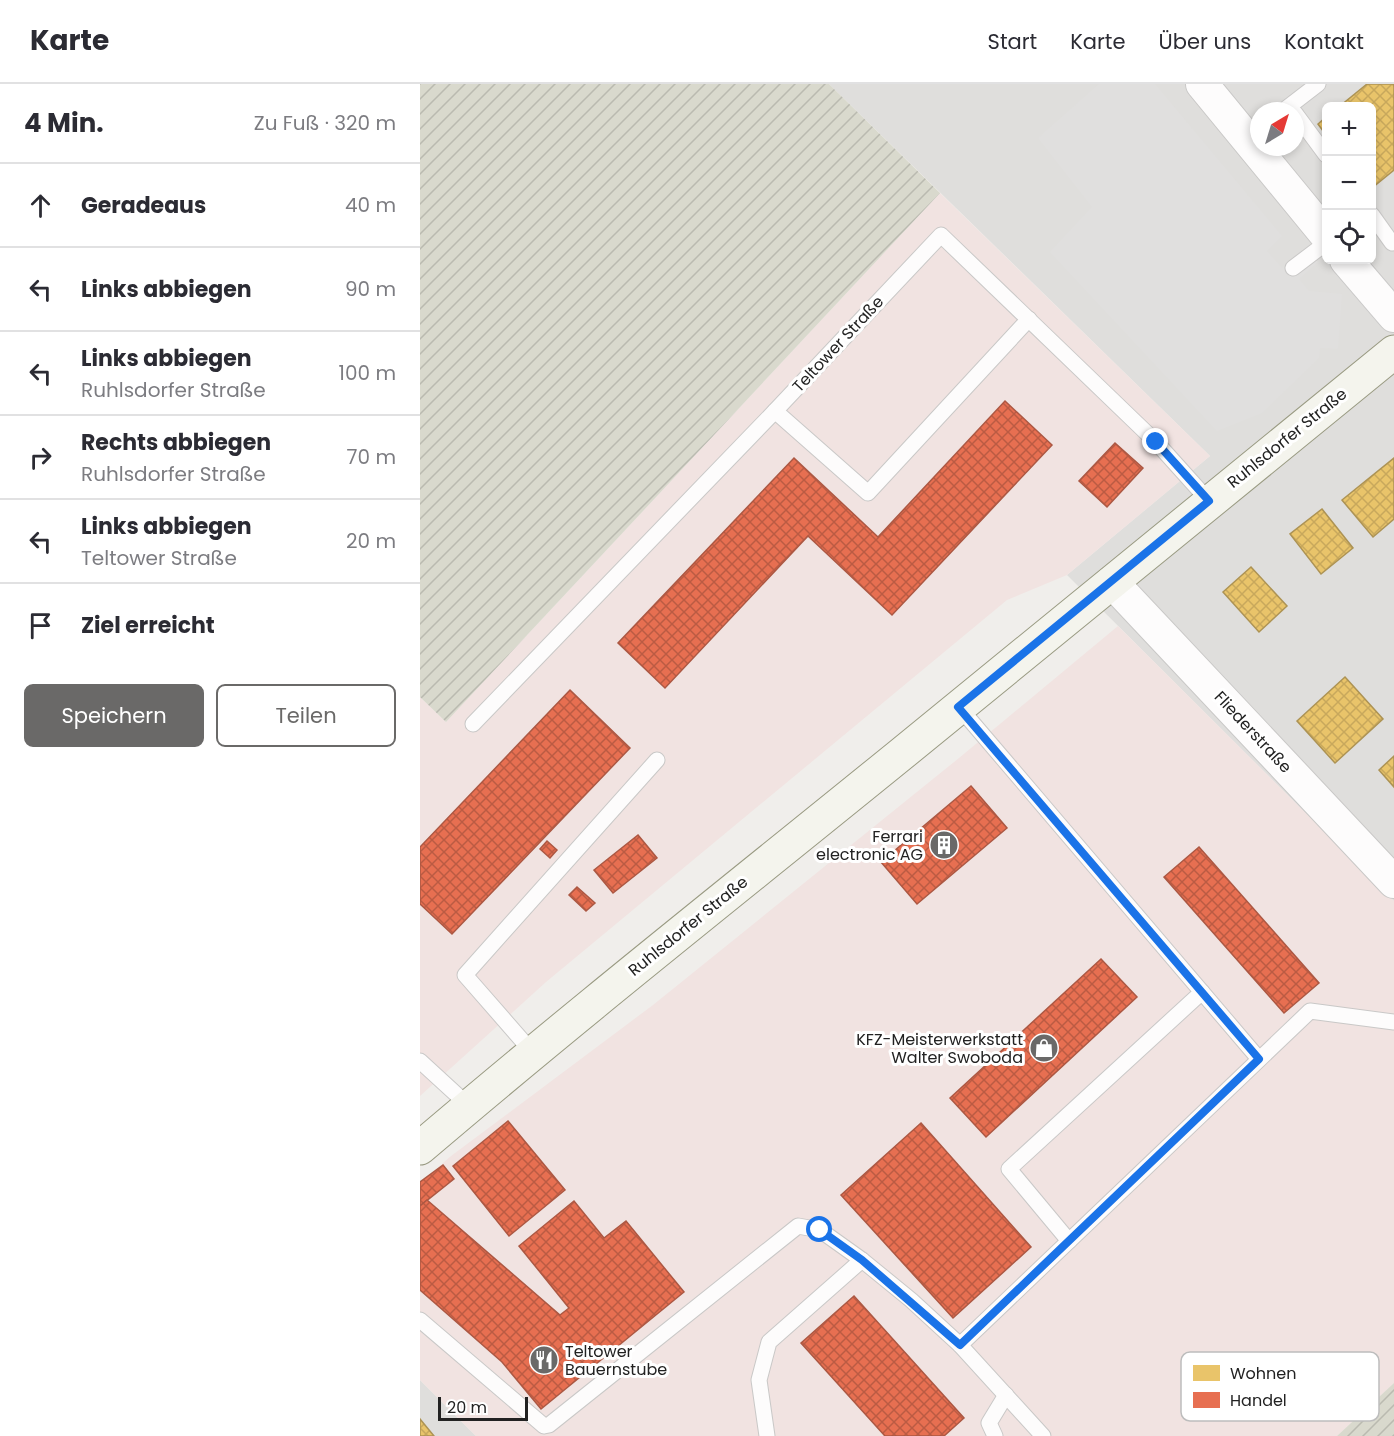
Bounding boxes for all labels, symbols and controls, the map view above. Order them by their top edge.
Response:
text: Karte [30,21,109,60]
text: Start [988,27,1037,56]
text: Karte [1070,27,1126,56]
text: Über uns [1159,27,1251,56]
text: Kontakt [1284,27,1364,56]
north arrow [1250,102,1304,156]
map controls [1322,102,1376,264]
button: + [1322,102,1376,156]
text: 4 Min. [24,105,104,141]
text: Zu Fuß · 320 m [254,109,396,137]
button: − [1322,156,1376,210]
icon: ahead [24,189,57,222]
text: Geradeaus [81,190,206,221]
text: 40 m [345,191,396,219]
button: locate [1322,210,1376,264]
icon: left [24,273,57,306]
text: Links abbiegen [81,274,252,305]
text: 90 m [345,275,396,303]
street label: Teltower Straße [787,291,889,397]
text: Links abbiegen [81,343,252,374]
icon: left [24,357,57,390]
text: 100 m [339,359,396,387]
text: Ruhlsdorfer Straße [81,376,266,404]
street label: Ruhlsdorfer Straße [1222,383,1352,493]
text: Rechts abbiegen [81,427,271,458]
route end [1142,428,1168,454]
icon: right [24,441,57,474]
text: 70 m [347,443,396,471]
text: Ruhlsdorfer Straße [81,460,266,488]
text: Links abbiegen [81,511,252,542]
icon: left [24,525,57,558]
text: 20 m [346,527,396,555]
text: Teltower Straße [81,544,237,572]
icon: arrive [24,609,57,642]
text: Ziel erreicht [81,610,215,641]
button: Speichern [24,684,204,747]
button: Teilen [216,684,396,747]
street label: Fliederstraße [1209,686,1297,778]
place label: Ferrari electronic AG [816,825,923,866]
building icon: Ferrari electronic AG [928,829,960,861]
street label: Ruhlsdorfer Straße [623,871,753,981]
place label: KFZ-Meisterwerkstatt Walter Swoboda [856,1028,1023,1069]
shop icon: KFZ-Meisterwerkstatt Walter Swoboda [1028,1032,1060,1064]
route start [806,1216,832,1242]
place label: Teltower Bauernstube [565,1340,667,1381]
restaurant icon: Teltower Bauernstube [528,1344,560,1376]
legend [1181,1352,1379,1421]
text: Wohnen [1230,1362,1297,1385]
text: Handel [1230,1389,1287,1412]
scale bar [438,1394,528,1422]
text: 20 m [447,1396,487,1419]

